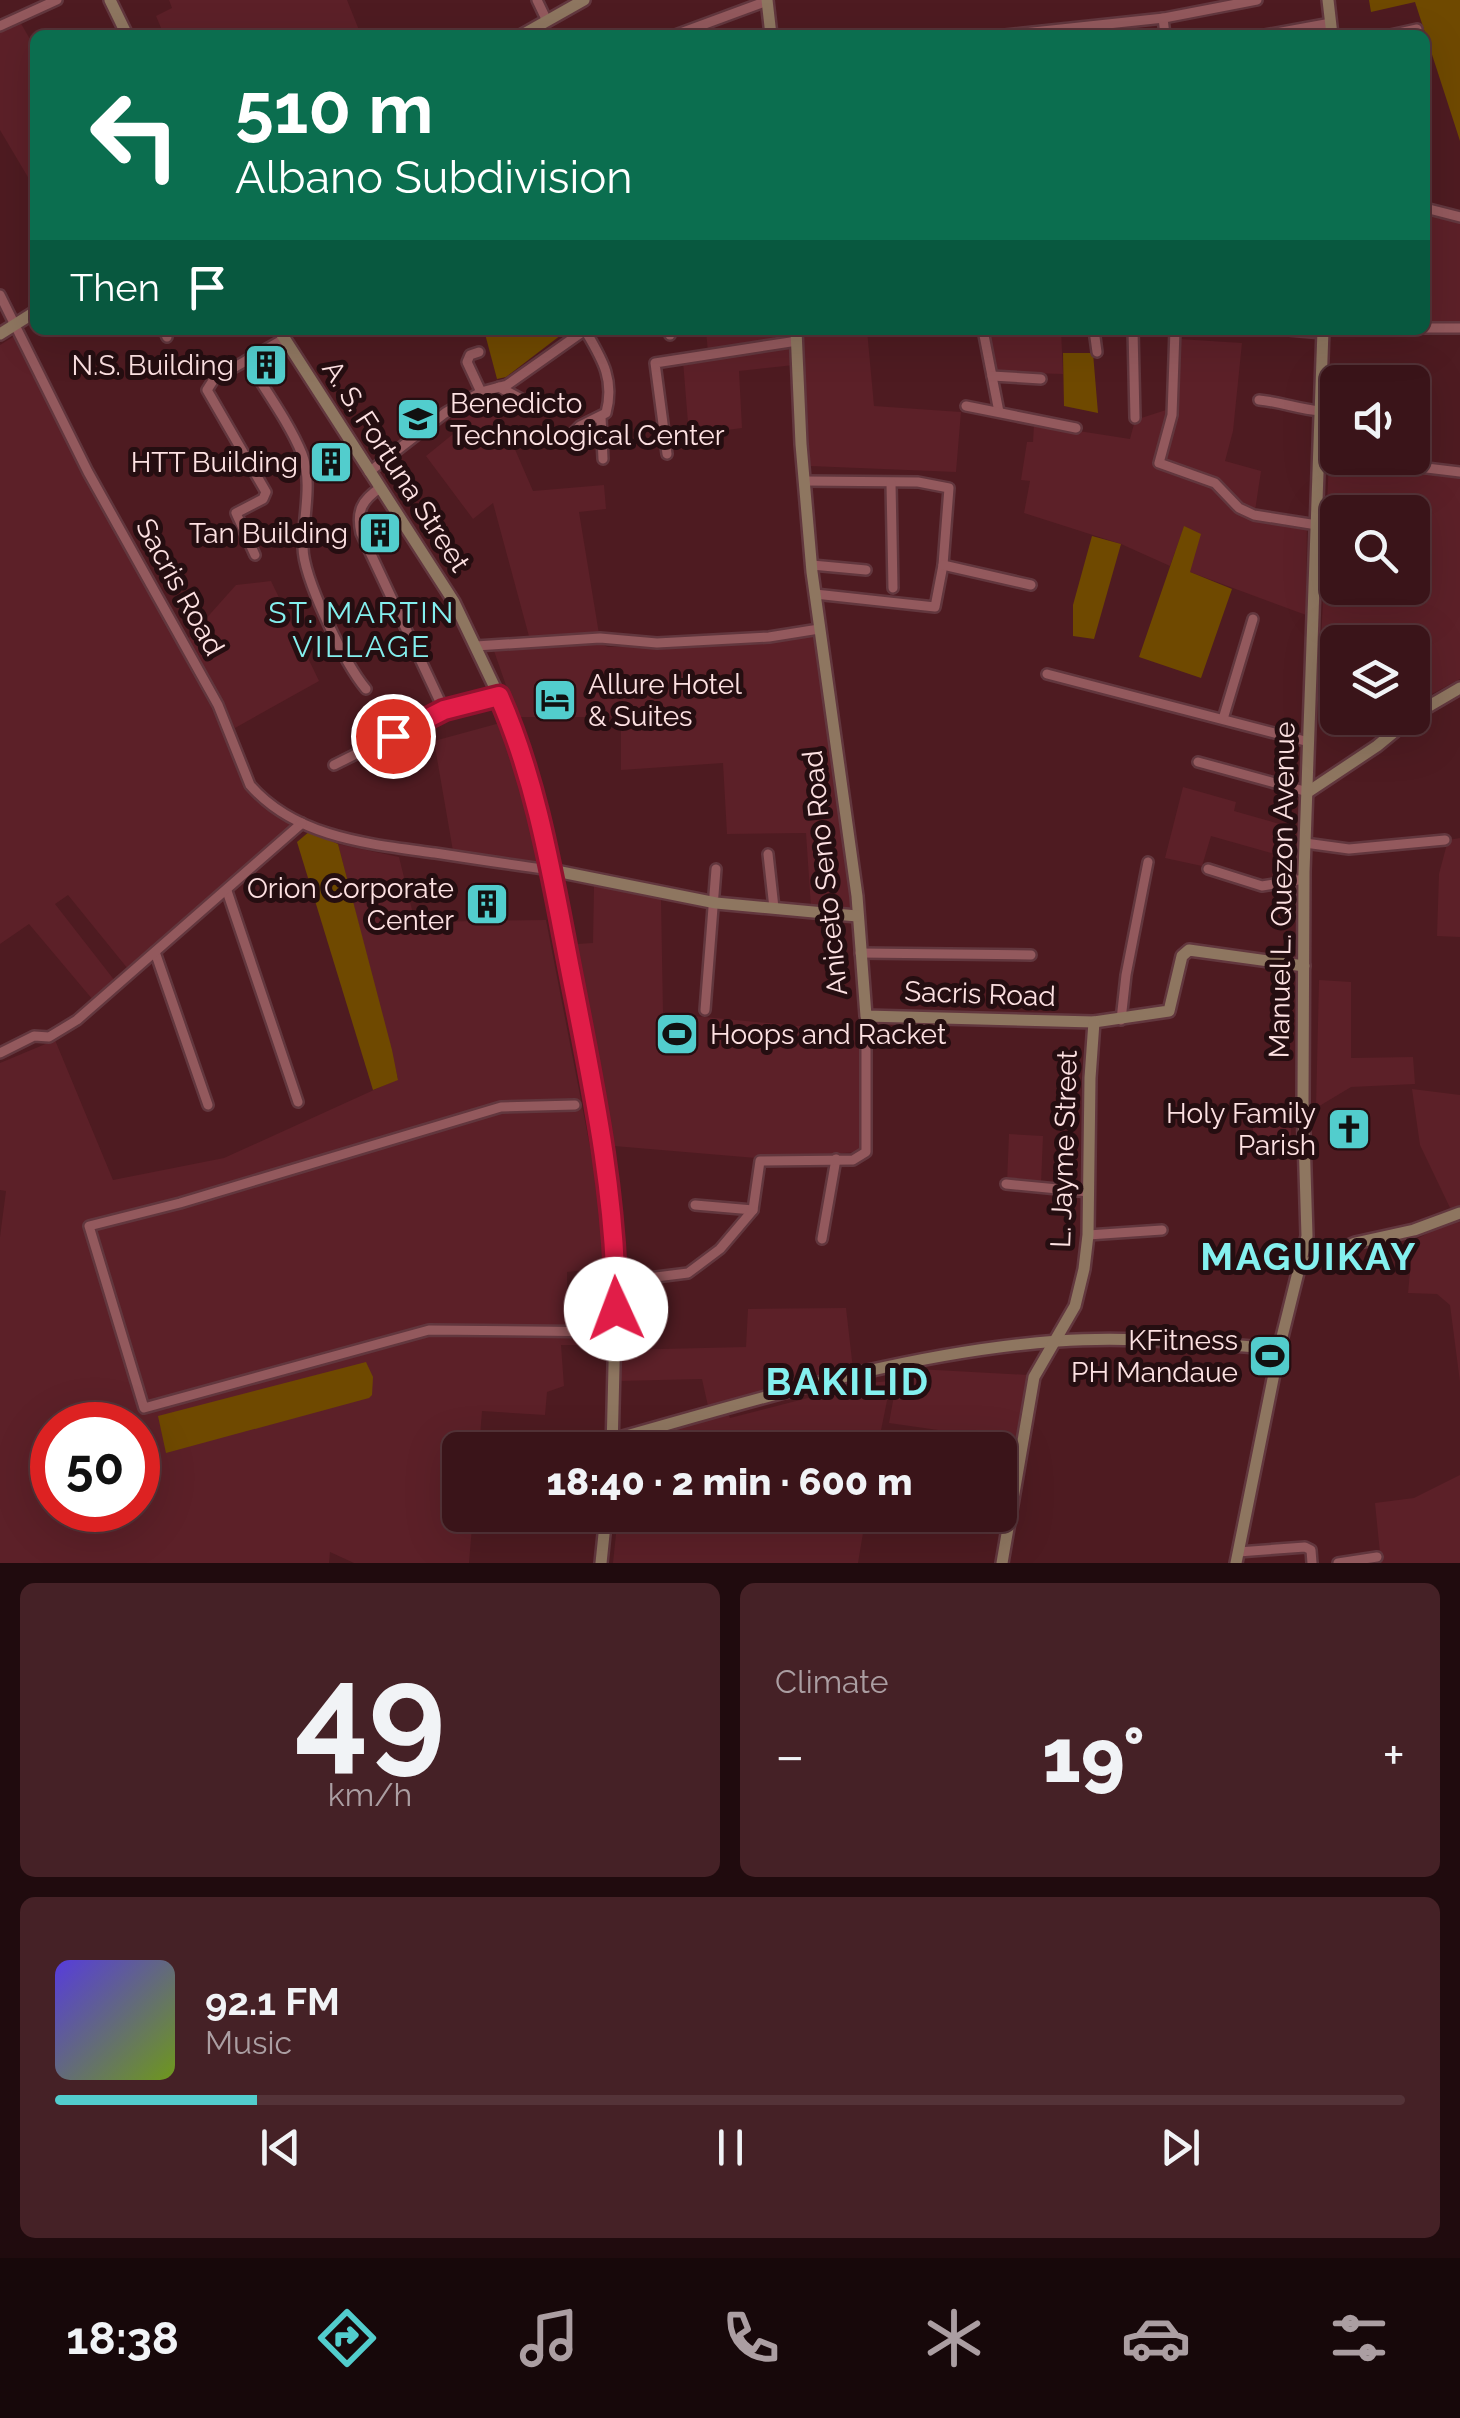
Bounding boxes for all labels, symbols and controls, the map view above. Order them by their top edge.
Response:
text: 510 m [235,67,433,149]
icon: left [70,70,200,200]
text: Albano Subdivision [235,151,632,204]
icon: arrive [180,260,235,315]
text: Then [70,265,160,310]
building icon: N.S. Building [243,342,289,388]
place label: N.S. Building [72,349,234,382]
street label: A. S. Fortuna Street [315,354,477,578]
map controls [1320,365,1430,735]
button: sound [1320,365,1430,475]
place label: Benedicto Technological Center [450,387,725,452]
school or university icon: Benedicto Technological Center [395,396,441,442]
building icon: HTT Building [308,439,354,485]
place label: HTT Building [131,446,298,479]
button: search [1320,495,1430,605]
building icon: Tan Building [357,510,403,556]
street label: Sacris Road [129,513,231,661]
place label: Tan Building [189,517,348,550]
district label: ST. MARTIN VILLAGE [268,595,456,664]
button: layers [1320,625,1430,735]
place label: Allure Hotel & Suites [588,668,742,733]
hotel icon: Allure Hotel & Suites [532,677,578,723]
pin [351,694,436,779]
icon: arrive [366,709,421,764]
street label: Manuel L. Quezon Avenue [1263,721,1301,1059]
street label: Aniceto Seno Road [796,749,854,997]
place label: Orion Corporate Center [247,872,454,937]
building icon: Orion Corporate Center [464,881,510,927]
street label: Sacris Road [904,975,1056,1013]
sports icon: Hoops and Racket [654,1011,700,1057]
place label: Hoops and Racket [710,1018,947,1051]
street label: L. Jayme Street [1044,1049,1084,1249]
place label: Holy Family Parish [1166,1097,1316,1162]
church icon: Holy Family Parish [1326,1106,1372,1152]
district label: MAGUIKAY [1200,1234,1418,1279]
position arrow [564,1257,668,1361]
place label: KFitness PH Mandaue [1071,1324,1238,1389]
sports icon: KFitness PH Mandaue [1247,1333,1293,1379]
district label: BAKILID [766,1359,930,1404]
speed limit sign: 50 [30,1402,160,1532]
text: 18:40 · 2 min · 600 m [546,1459,913,1504]
text: 49 [295,1635,445,1787]
text: Climate [775,1663,889,1700]
text: 19° [1042,1711,1145,1800]
text: − [775,1723,805,1788]
text: + [1382,1723,1405,1788]
text: km/h [328,1776,412,1813]
text: 92.1 FM [205,1979,340,2024]
text: Music [205,2024,292,2061]
icon: previous [253,2120,308,2175]
icon: pause [703,2120,758,2175]
icon: next [1153,2120,1208,2175]
icon: directions [312,2303,382,2373]
icon: music [514,2303,584,2373]
icon: phone [716,2303,786,2373]
icon: climate [919,2303,989,2373]
icon: car [1121,2303,1191,2373]
icon: filters [1324,2303,1394,2373]
text: 18:38 [66,2312,179,2365]

